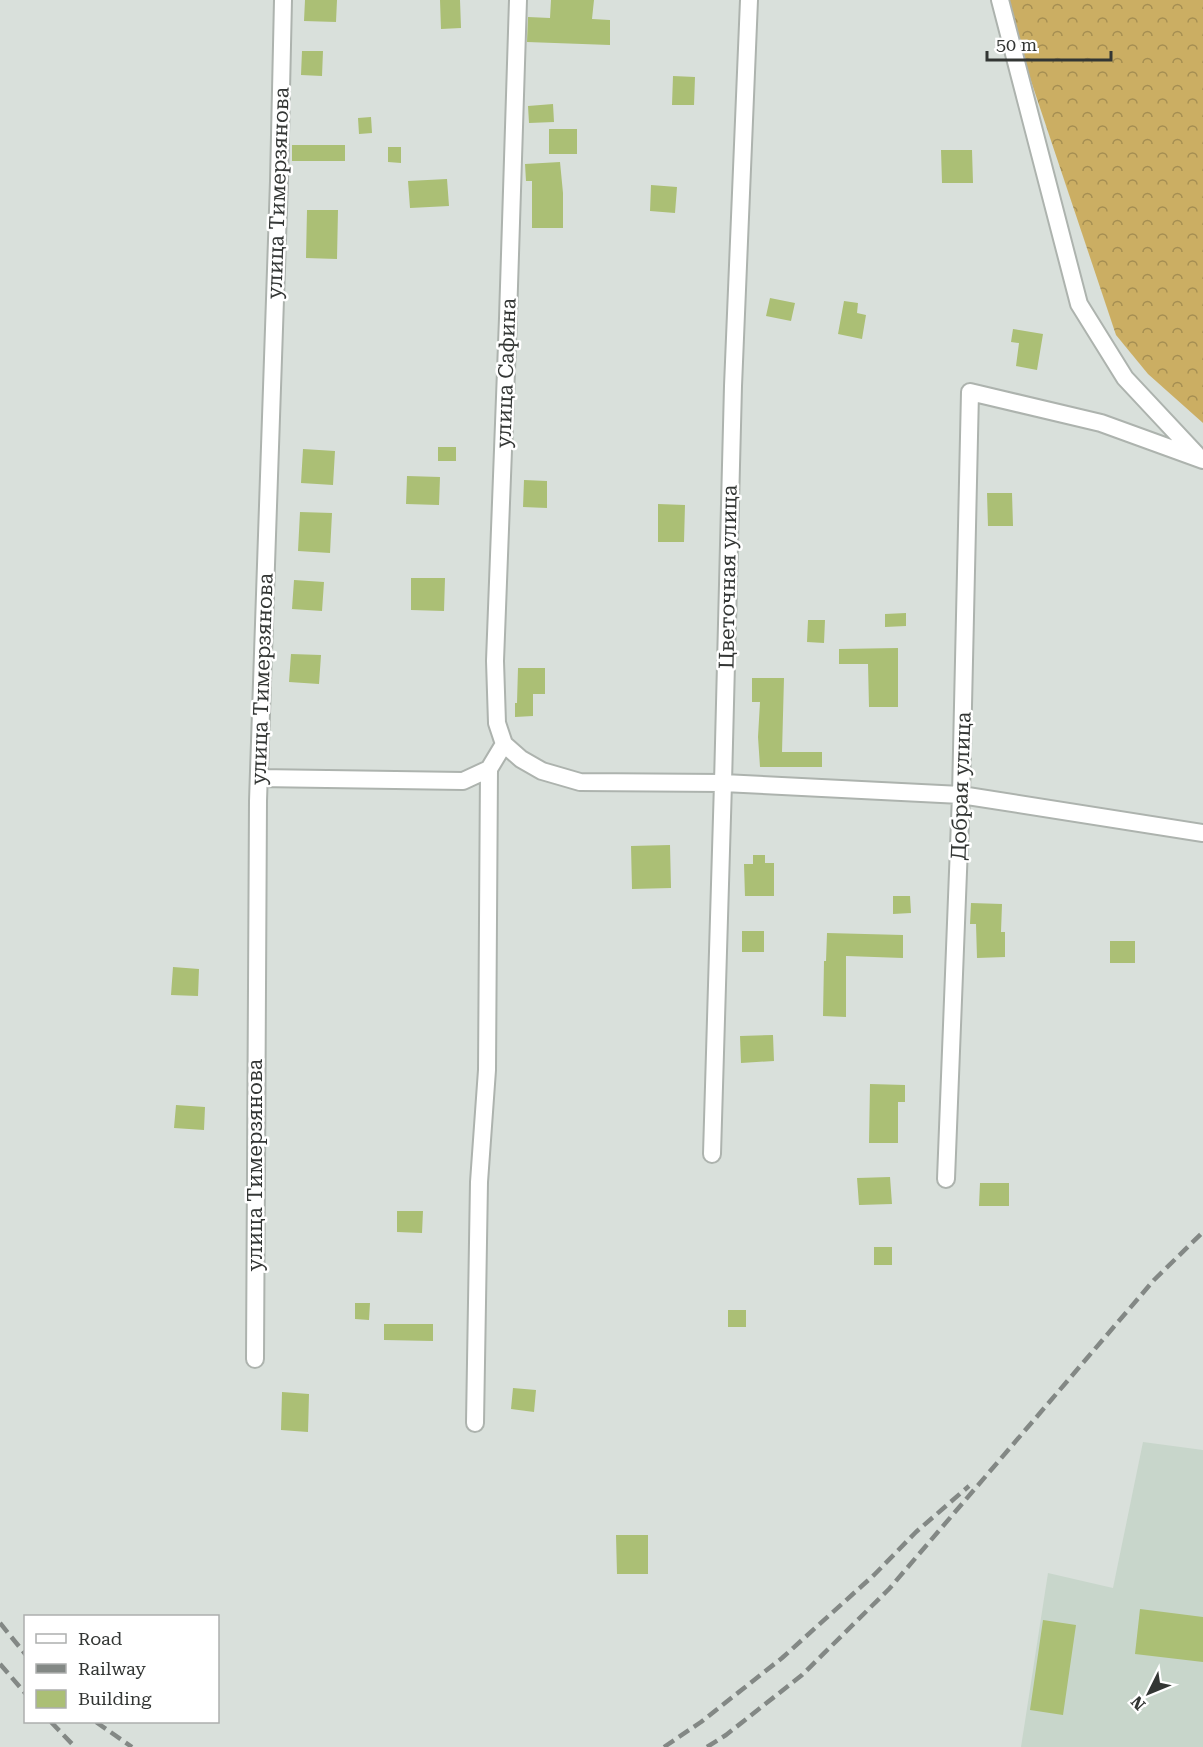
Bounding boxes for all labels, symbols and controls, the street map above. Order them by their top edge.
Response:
scale bar [987,24,1112,62]
text: 50 m [996,34,1037,55]
street label: улица Тимерзянова [262,86,294,300]
street label: улица Сафина [491,297,521,449]
street label: Цветочная улица [714,484,742,669]
street label: улица Тимерзянова [246,572,278,786]
street label: Добрая улица [946,711,976,861]
street label: улица Тимерзянова [243,1058,267,1271]
legend [24,1615,219,1723]
text: Road [78,1628,123,1649]
text: Railway [78,1658,146,1679]
north arrow [1119,1663,1179,1723]
text: Building [78,1688,152,1709]
text: N [1127,1692,1150,1714]

